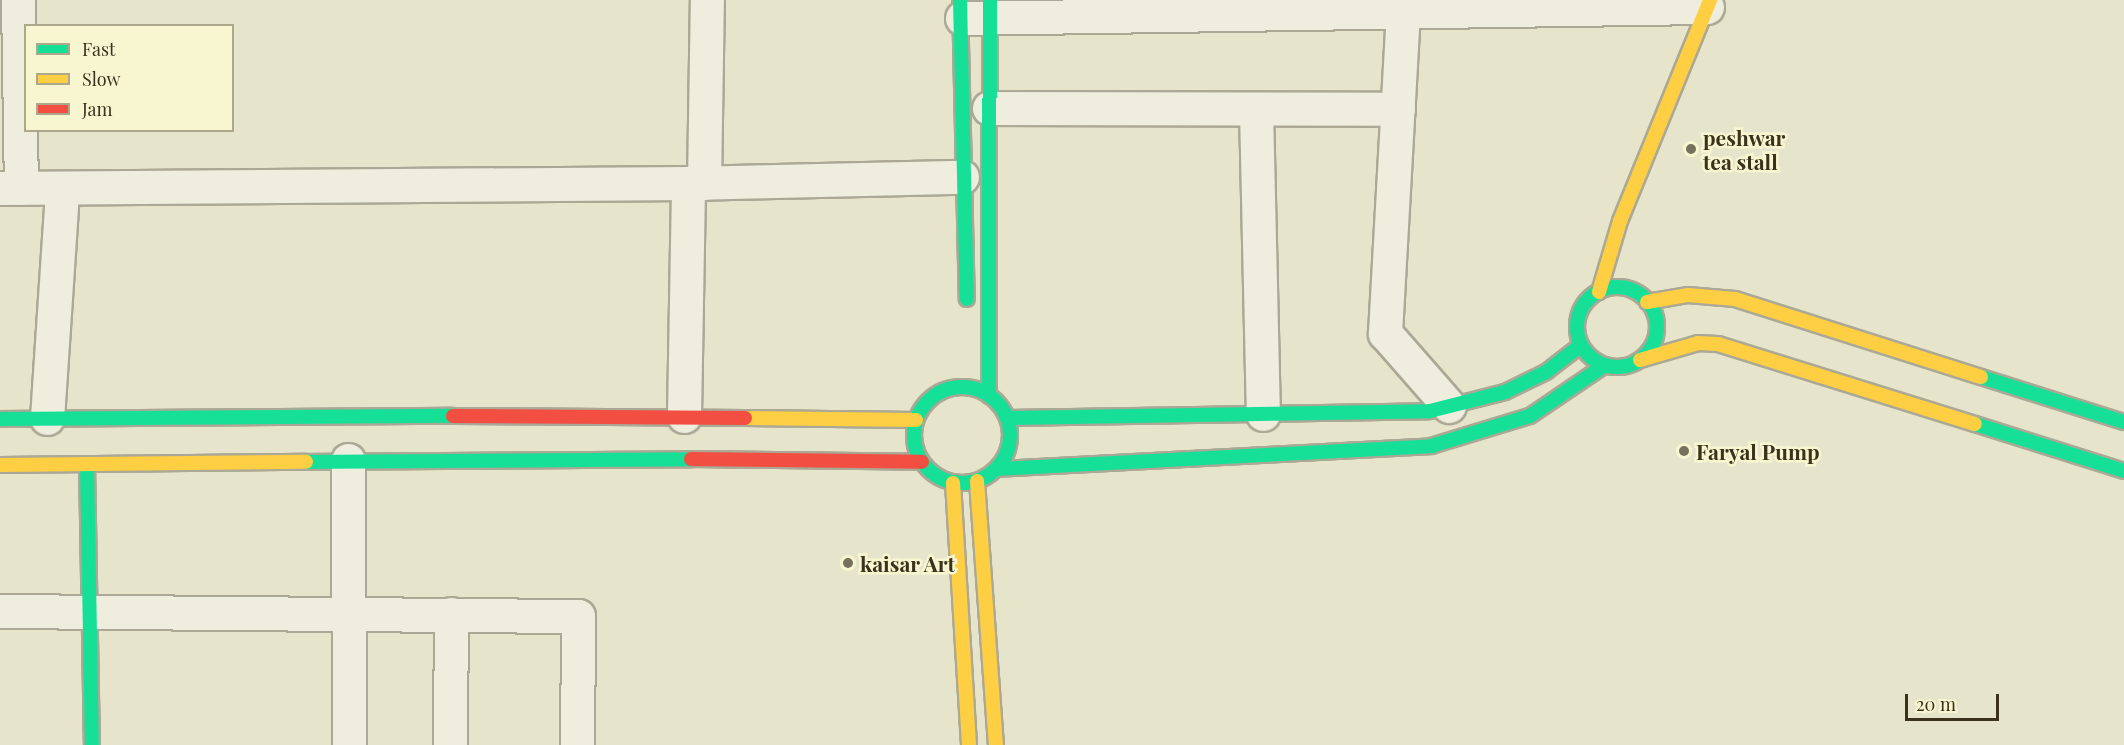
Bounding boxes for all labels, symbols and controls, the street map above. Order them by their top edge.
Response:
legend [24,24,234,132]
text: Fast [82,37,115,61]
text: Slow [82,67,120,91]
text: Jam [82,97,112,121]
place label: peshwar tea stall [1703,124,1785,174]
marker: peshwar tea stall [1684,142,1698,156]
place label: Faryal Pump [1696,438,1820,464]
marker: Faryal Pump [1677,444,1691,458]
place label: kaisar Art [860,550,956,576]
marker: kaisar Art [841,556,855,570]
scale bar [1908,682,2002,720]
text: 20 m [1916,692,1956,716]

